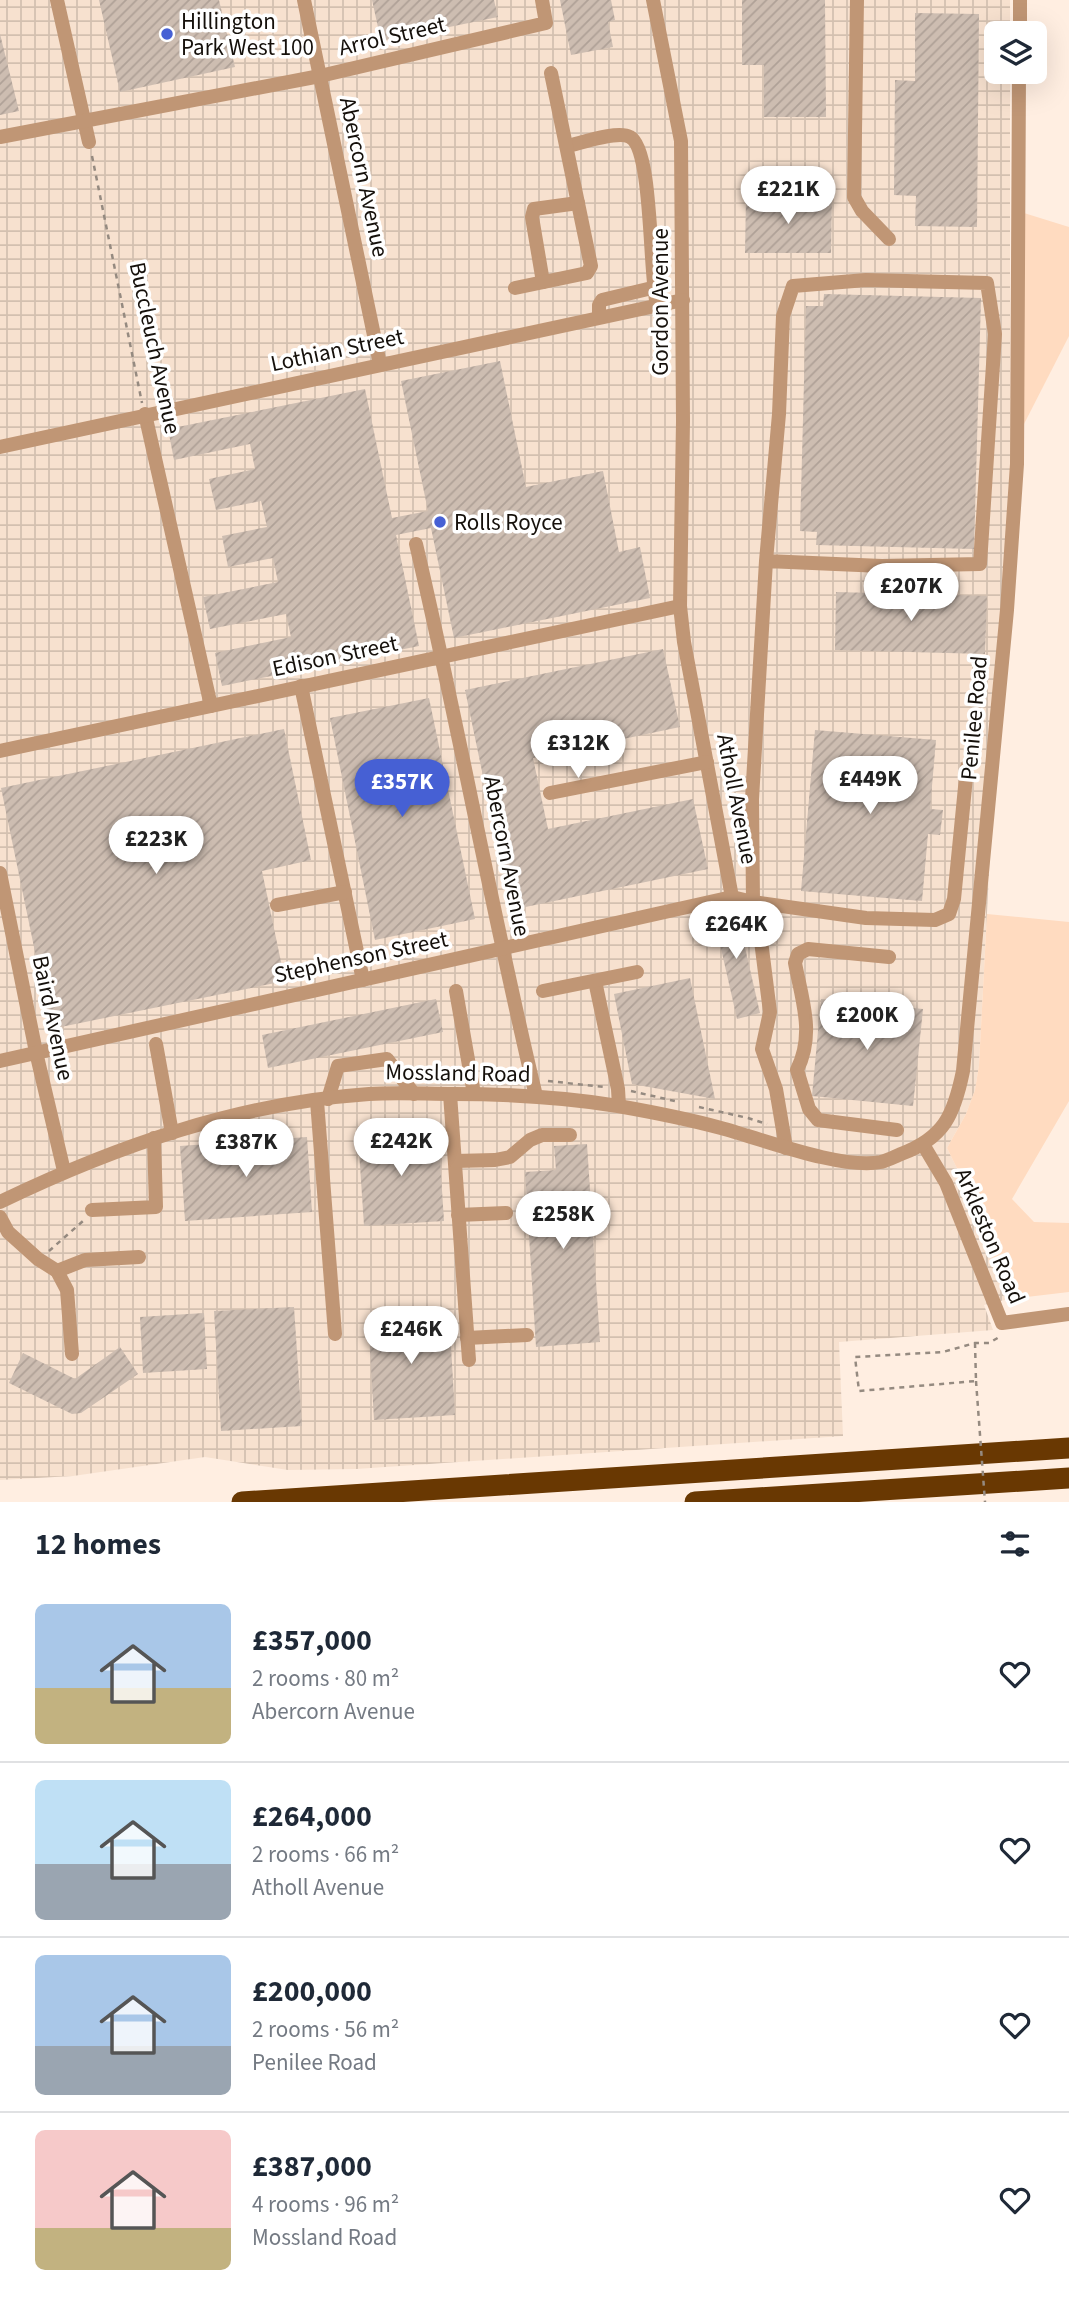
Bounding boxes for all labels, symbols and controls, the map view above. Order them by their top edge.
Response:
place label: Hillington Park West 100 [181,5,314,64]
street label: Arrol Street [335,8,449,64]
map controls [984,21,1047,84]
button: layers [984,21,1047,84]
marker: Hillington Park West 100 [159,26,175,42]
street label: Abercorn Avenue [331,94,397,260]
pin: £221K [739,166,837,226]
text: £221K [757,172,819,205]
street label: Gordon Avenue [644,228,677,376]
street label: Buccleuch Avenue [121,259,189,437]
street label: Lothian Street [267,320,407,380]
place label: Rolls Royce [454,506,563,539]
marker: Rolls Royce [432,514,448,530]
pin: £207K [862,564,960,623]
text: £207K [880,569,942,602]
street label: Edison Street [269,627,401,685]
street label: Penilee Road [952,654,996,782]
pin: £312K [529,720,627,780]
text: £312K [547,726,609,759]
street label: Atholl Avenue [708,731,766,867]
pin: £449K [821,756,919,816]
pin: £357K [353,760,451,819]
text: £449K [839,762,901,795]
text: £357K [371,765,433,798]
street label: Abercorn Avenue [475,773,539,939]
pin: £223K [107,816,205,876]
text: £223K [125,822,187,855]
pin: £264K [687,902,785,961]
text: £264K [705,907,767,940]
street label: Stephenson Street [271,922,451,992]
street label: Baird Avenue [24,953,82,1083]
pin: £200K [818,992,916,1052]
text: £200K [836,998,898,1031]
street label: Mossland Road [385,1055,531,1091]
pin: £242K [352,1118,450,1178]
pin: £387K [197,1120,295,1179]
text: £242K [370,1124,432,1157]
text: £387K [215,1125,277,1158]
street label: Arkleston Road [947,1163,1033,1309]
pin: £258K [514,1192,612,1251]
text: £258K [532,1197,594,1230]
pin: £246K [362,1306,460,1366]
text: £246K [380,1312,442,1345]
text: 12 homes [35,1523,161,1566]
icon: filters [996,1525,1034,1563]
text: £357,000 [252,1619,372,1662]
icon: home [91,1632,175,1716]
icon: heart [996,1655,1034,1693]
text: 2 rooms · 80 m² [252,1662,399,1695]
text: Abercorn Avenue [252,1695,415,1728]
text: £264,000 [252,1795,372,1838]
icon: home [91,1808,175,1892]
icon: heart [996,1831,1034,1869]
text: 2 rooms · 66 m² [252,1838,399,1871]
text: Atholl Avenue [252,1871,384,1904]
text: £200,000 [252,1970,372,2013]
icon: home [91,1983,175,2067]
icon: heart [996,2006,1034,2044]
text: 2 rooms · 56 m² [252,2013,399,2046]
text: Penilee Road [252,2046,377,2079]
text: £387,000 [252,2145,372,2188]
icon: home [91,2158,175,2242]
icon: heart [996,2181,1034,2219]
text: 4 rooms · 96 m² [252,2188,399,2221]
text: Mossland Road [252,2221,397,2254]

